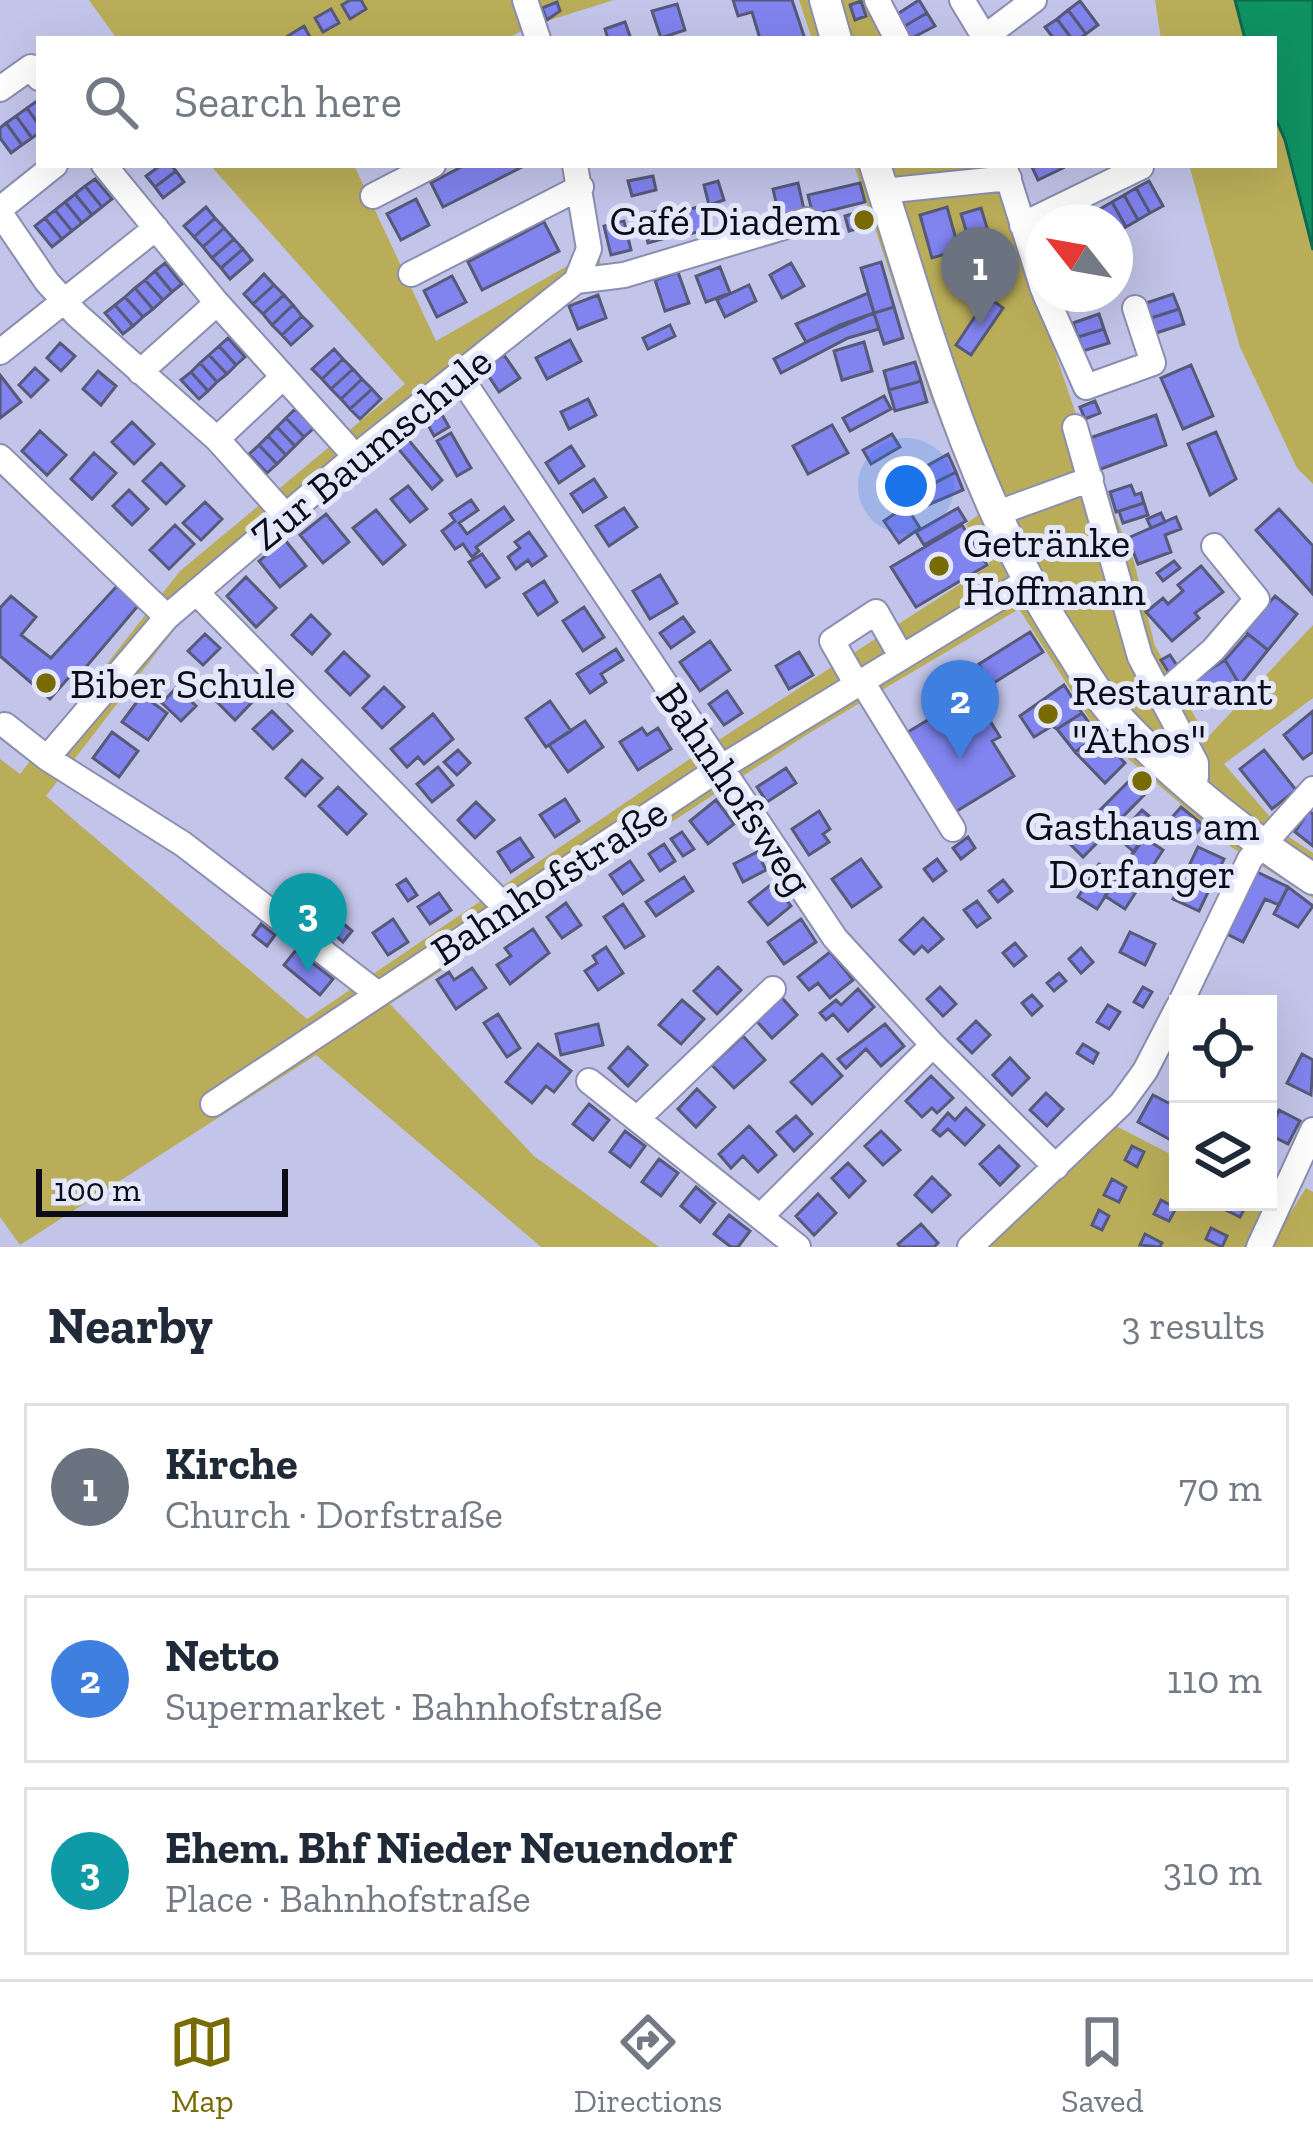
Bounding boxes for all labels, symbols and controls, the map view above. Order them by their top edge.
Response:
search box [36,36,1277,168]
icon: search [78,69,144,135]
text: Search here [174,75,402,129]
place label: Café Diadem [610,195,840,246]
north arrow [1025,204,1133,312]
marker: Café Diadem [851,207,877,233]
pin: 1 [941,227,1019,326]
street label: Zur Baumschule [240,335,502,561]
your location [876,456,936,516]
place label: Getränke Hoffmann [963,517,1146,616]
marker: Getränke Hoffmann [926,553,952,579]
place label: Biber Schule [70,658,296,709]
pin: 2 [921,660,999,759]
place label: Restaurant "Athos" [1072,665,1273,764]
marker: Biber Schule [33,670,59,696]
street label: Bahnhofsweg [645,673,825,905]
marker: Restaurant "Athos" [1035,701,1061,727]
marker: Gasthaus am Dorfanger [1129,768,1155,794]
street label: Bahnhofstraße [422,786,676,976]
place label: Gasthaus am Dorfanger [1024,800,1260,899]
pin: 3 [269,873,347,972]
map controls [1169,995,1277,1211]
button: locate [1169,995,1277,1103]
button: layers [1169,1103,1277,1211]
scale bar [36,1163,288,1216]
text: 100 m [54,1170,141,1209]
text: Nearby [48,1295,213,1356]
text: 3 results [1121,1302,1265,1349]
text: Kirche [165,1437,298,1491]
text: 1 [82,1464,98,1511]
text: 70 m [1179,1464,1262,1511]
text: Church · Dorfstraße [165,1491,503,1538]
text: Netto [165,1629,279,1683]
text: 2 [80,1656,100,1703]
text: 110 m [1167,1656,1262,1703]
text: Supermarket · Bahnhofstraße [165,1683,663,1730]
text: Ehem. Bhf Nieder Neuendorf [165,1821,734,1875]
text: 3 [80,1848,100,1895]
text: 310 m [1163,1848,1262,1895]
text: Place · Bahnhofstraße [165,1875,531,1922]
tab: Map [169,2009,235,2120]
tab: Directions [574,2009,723,2120]
tab: Saved [1061,2009,1144,2120]

